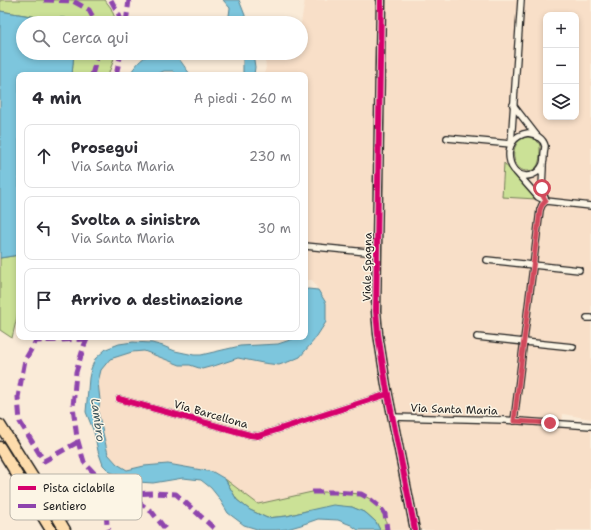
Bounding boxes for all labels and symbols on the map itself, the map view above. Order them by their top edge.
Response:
route start [533,179,551,197]
street label: Viale Spagna [359,232,376,302]
water label: Lambro [87,397,109,443]
street label: Via Barcellona [172,397,250,432]
street label: Via Santa Maria [410,400,498,419]
route end [541,414,559,432]
legend [10,474,142,520]
text: Pista ciclabile [43,481,115,496]
text: Sentiero [43,499,87,514]

